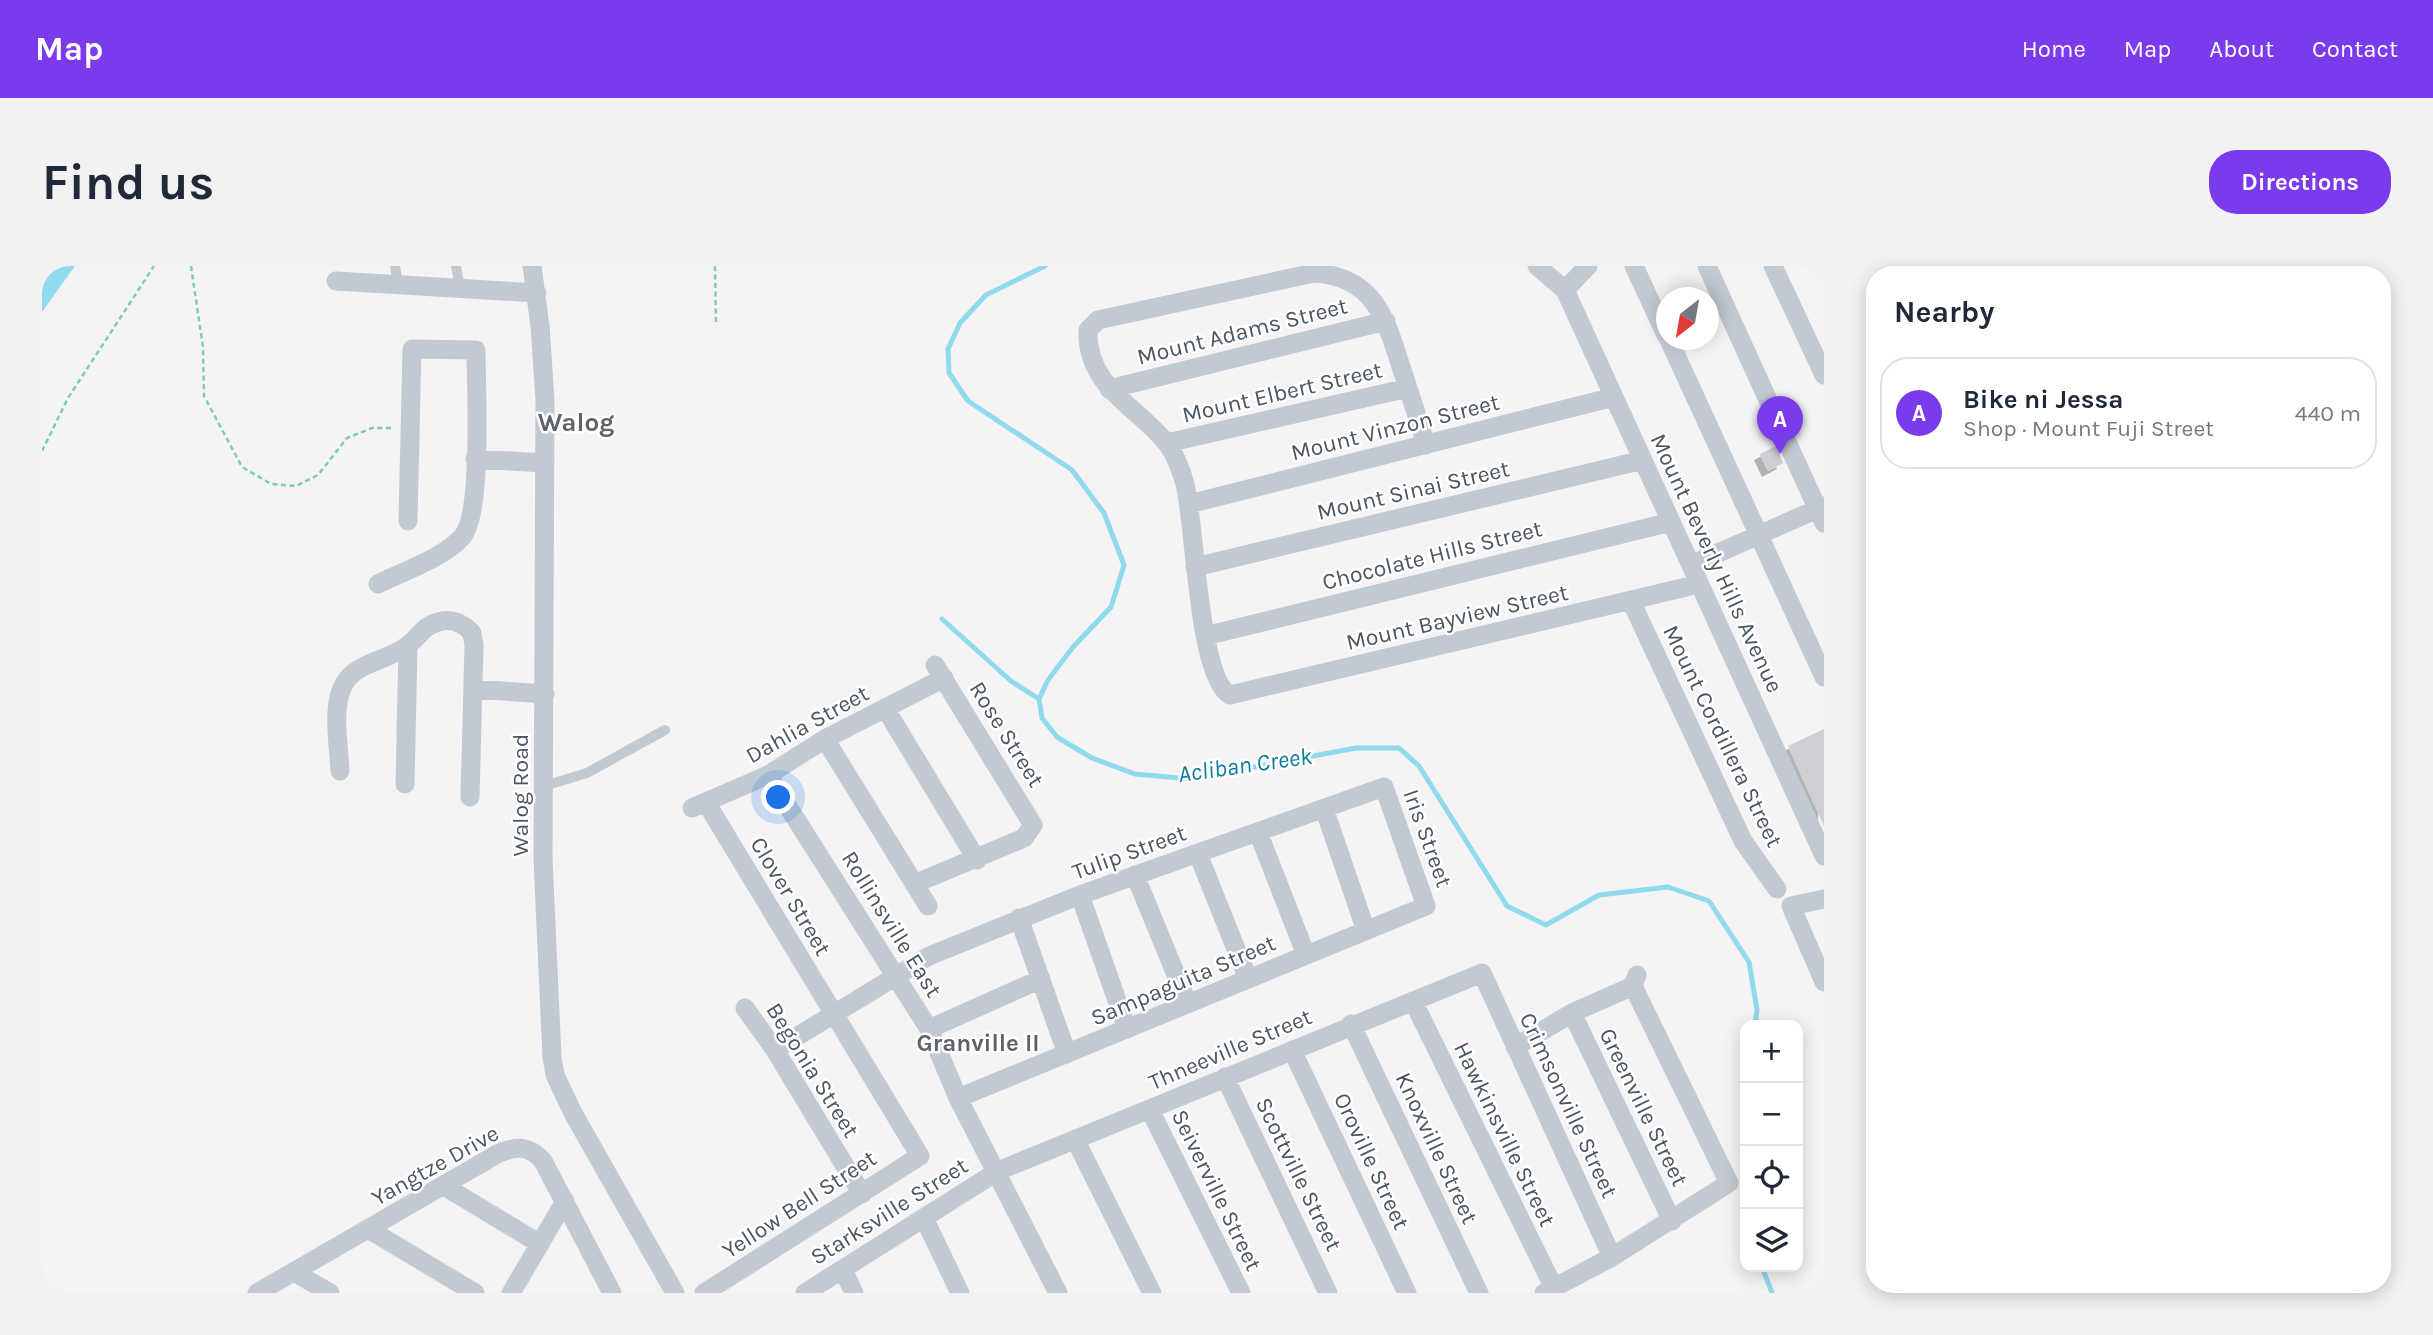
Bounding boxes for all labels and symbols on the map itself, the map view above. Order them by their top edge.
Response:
north arrow [1656,287,1719,350]
street label: Mount Adams Street [1134,292,1350,371]
street label: Mount Elbert Street [1180,356,1385,429]
street label: Mount Vinzon Street [1288,388,1502,466]
pin: A [1757,396,1803,454]
district label: Walog [538,407,614,438]
street label: Mount Beverly Hills Avenue [1645,429,1789,697]
street label: Mount Sinai Street [1314,455,1512,526]
street label: Chocolate Hills Street [1319,515,1545,596]
street label: Mount Bayview Street [1343,579,1571,656]
street label: Mount Cordillera Street [1657,621,1788,852]
street label: Rose Street [964,677,1050,792]
street label: Dahlia Street [741,679,874,769]
street label: Walog Road [507,734,534,856]
water label: Acliban Creek [1176,742,1314,788]
your location [761,780,795,814]
street label: Iris Street [1397,785,1458,891]
street label: Tulip Street [1069,819,1190,886]
street label: Clover Street [745,832,837,961]
street label: Rollinsville East [836,846,948,1003]
street label: Sampaguita Street [1087,929,1280,1032]
street label: Begonia Street [760,998,865,1143]
street label: Thneeville Street [1145,1003,1316,1096]
street label: Crimsonville Street [1514,1008,1623,1202]
street label: Greenville Street [1594,1024,1694,1191]
district label: Granville II [916,1029,1040,1057]
street label: Hawkinsville Street [1448,1037,1561,1231]
street label: Knoxville Street [1390,1068,1484,1228]
street label: Oroville Street [1328,1089,1415,1234]
street label: Scottville Street [1250,1093,1348,1256]
street label: Seiverville Street [1166,1105,1267,1276]
street label: Yangtze Drive [367,1119,504,1211]
street label: Yellow Bell Street [717,1144,882,1264]
street label: Starksville Street [806,1152,973,1271]

